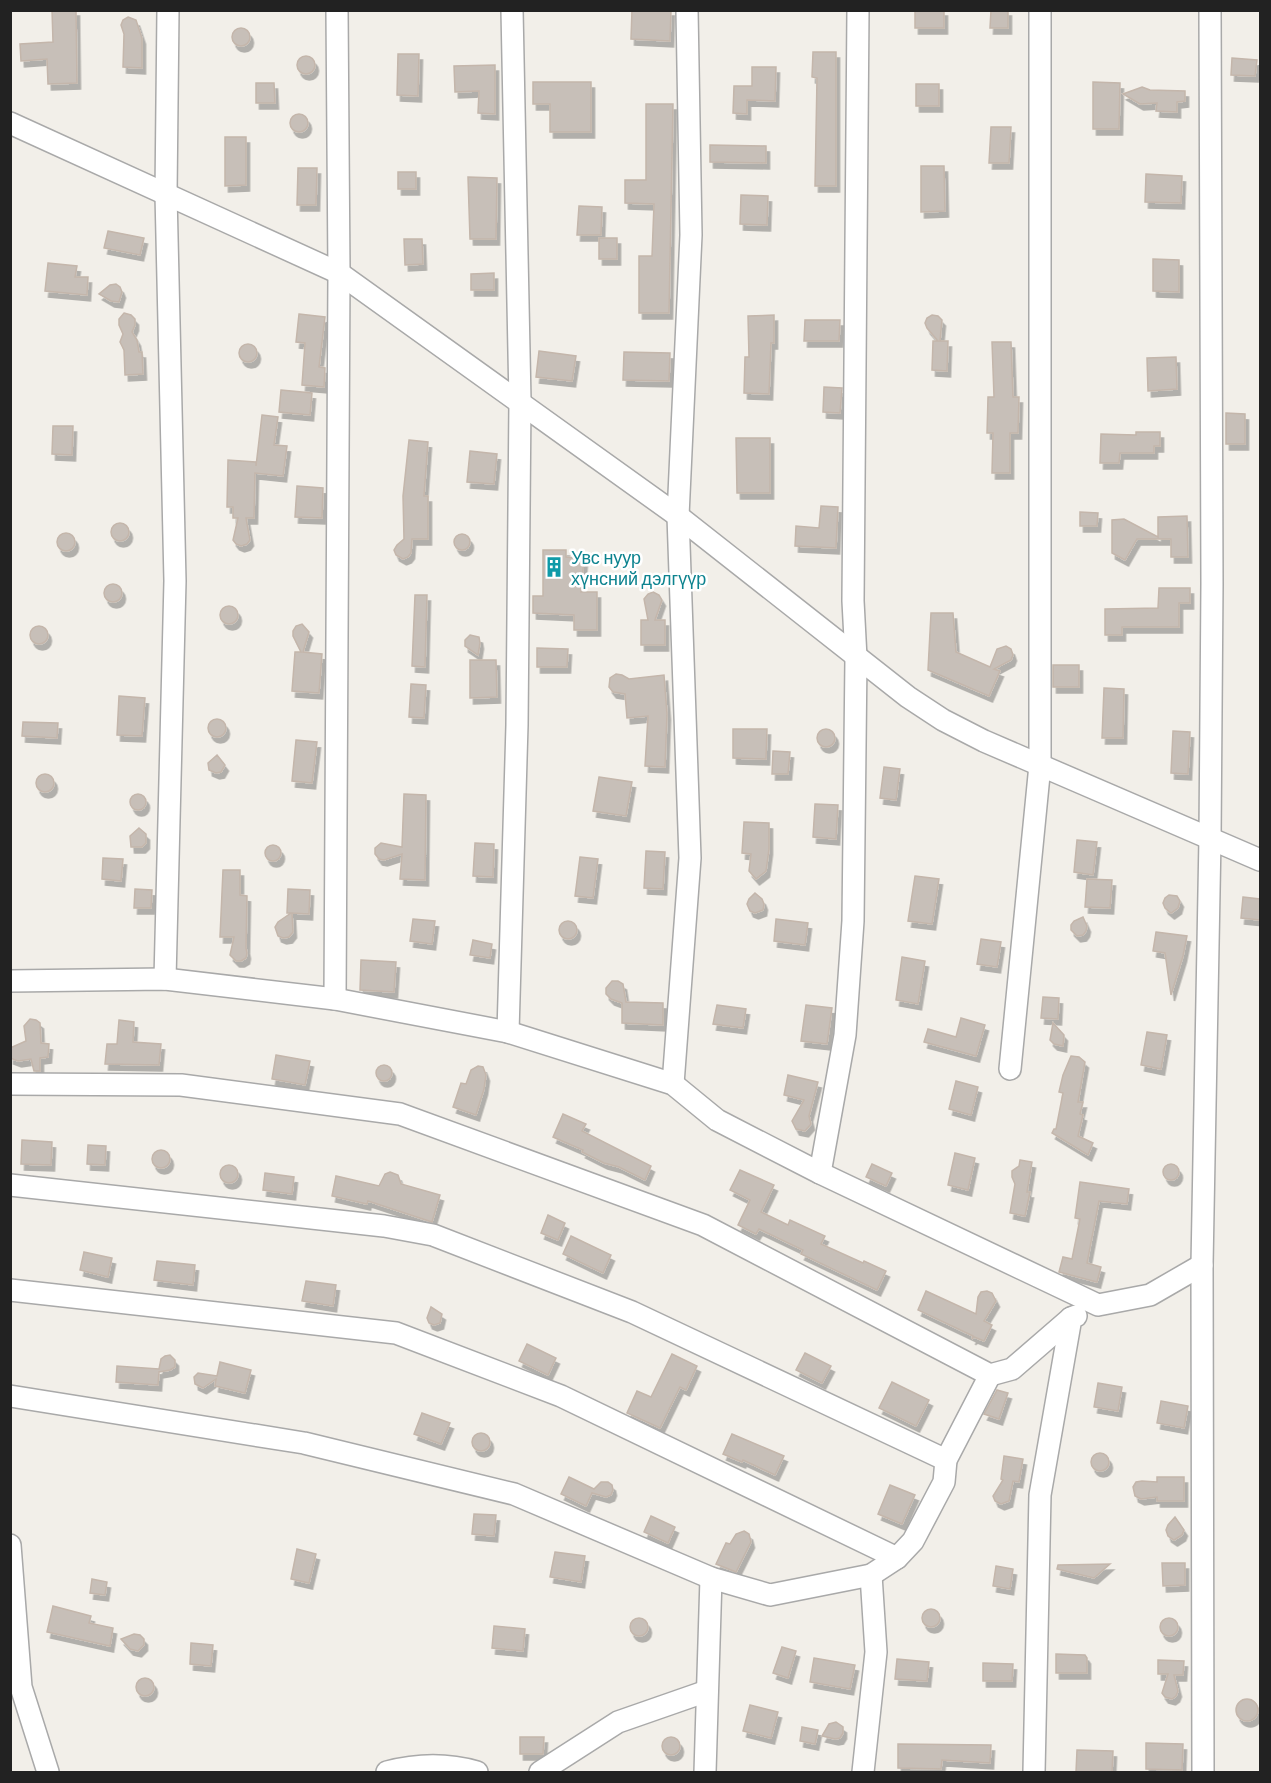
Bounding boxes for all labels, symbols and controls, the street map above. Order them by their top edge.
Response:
place label: Увс нуур хүнсний дэлгүүр [571,546,706,589]
building icon: Увс нуур хүнсний дэлгүүр [542,555,566,579]

